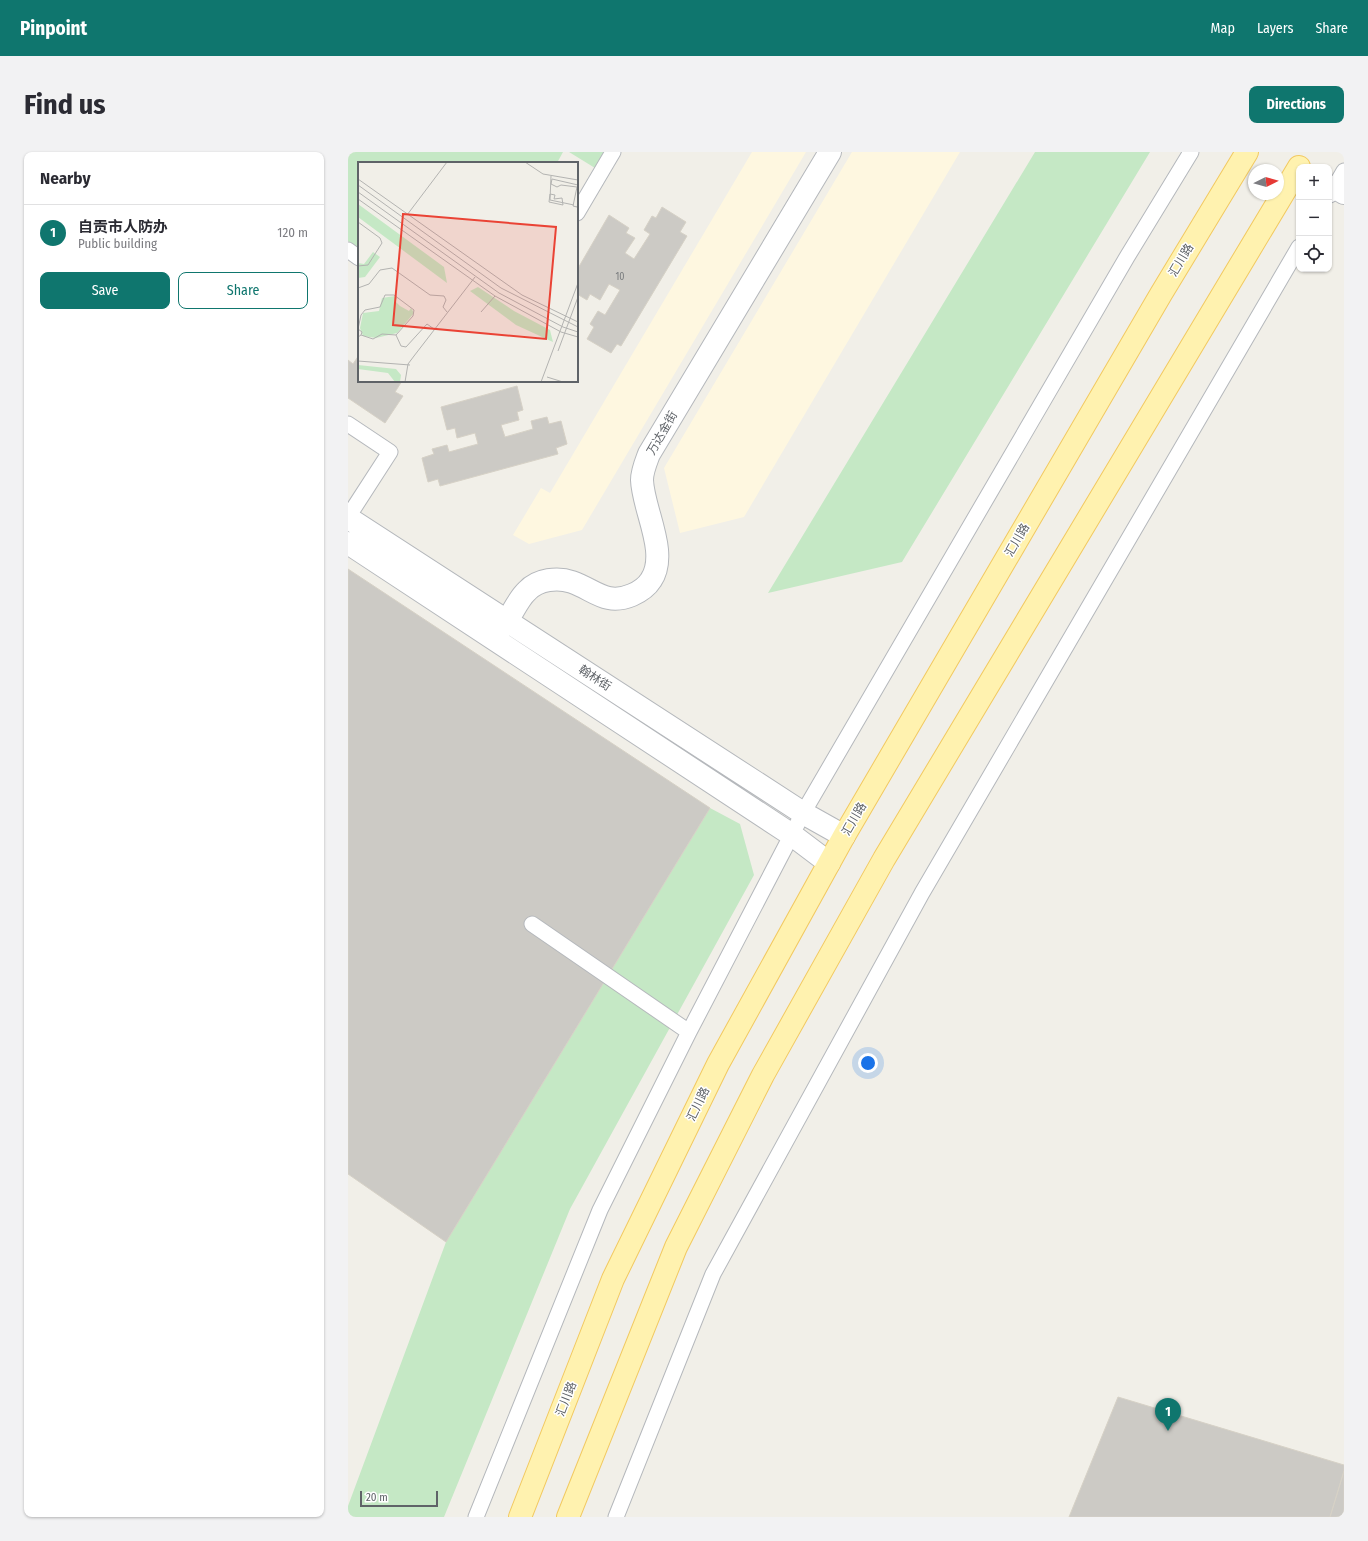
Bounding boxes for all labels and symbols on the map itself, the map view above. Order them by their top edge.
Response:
inset map [358,162,578,382]
north arrow [1248,164,1284,200]
street label: 汇川路 [1166,241,1196,279]
house number: 10 [615,271,625,283]
street label: 万达金街 [644,409,680,457]
street label: 汇川路 [1002,521,1032,559]
street label: 翰林街 [576,662,614,694]
street label: 汇川路 [839,800,869,838]
your location [858,1053,878,1073]
street label: 汇川路 [684,1085,712,1123]
street label: 汇川路 [553,1380,579,1418]
pin: 1 [1155,1398,1181,1431]
scale bar [360,1489,438,1508]

